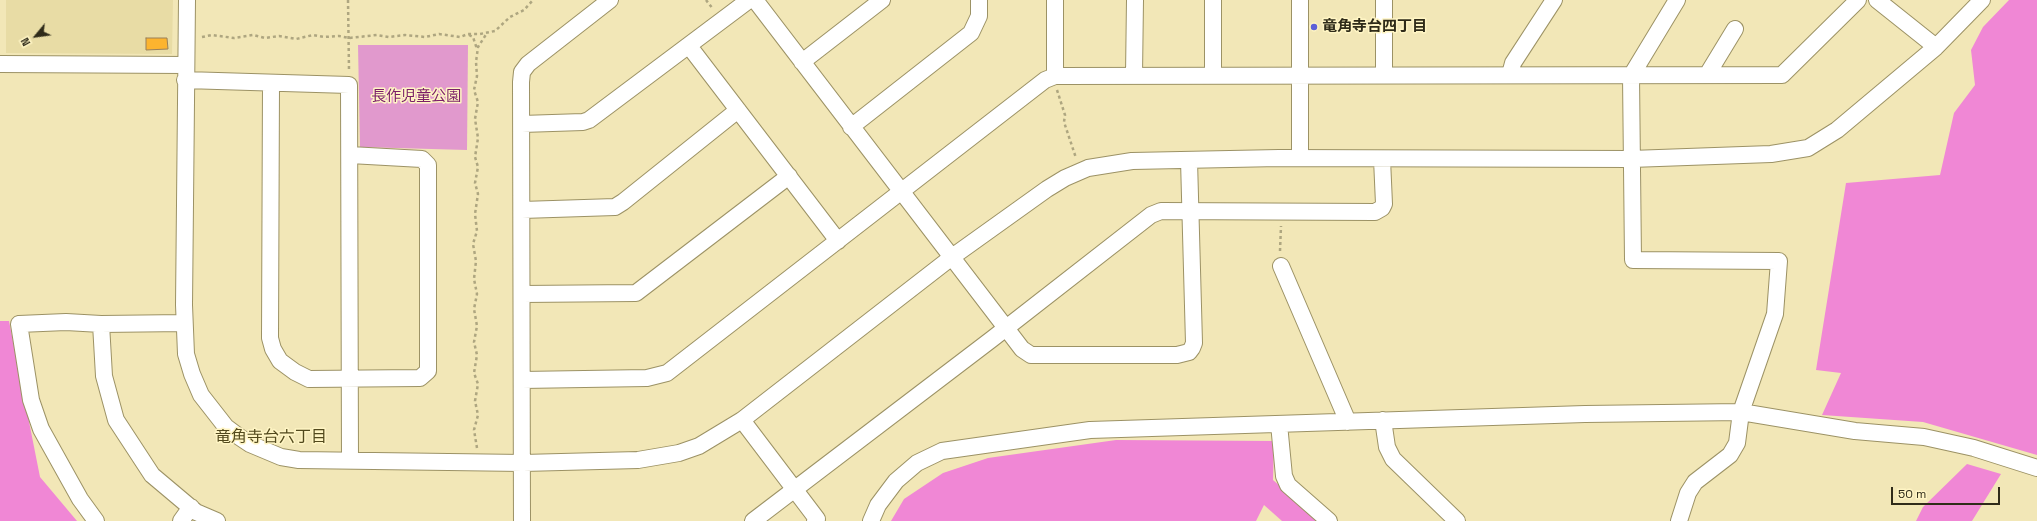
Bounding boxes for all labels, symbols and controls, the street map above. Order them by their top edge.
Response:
north arrow [16,16,56,56]
place label: 竜角寺台四丁目 [1322,18,1427,36]
marker: 竜角寺台四丁目 [1309,22,1319,32]
text: N [18,35,33,48]
park label: 長作児童公園 [371,88,461,106]
district label: 竜角寺台六丁目 [215,428,327,448]
scale bar [1893,479,2002,505]
text: 50 m [1898,486,1926,502]

